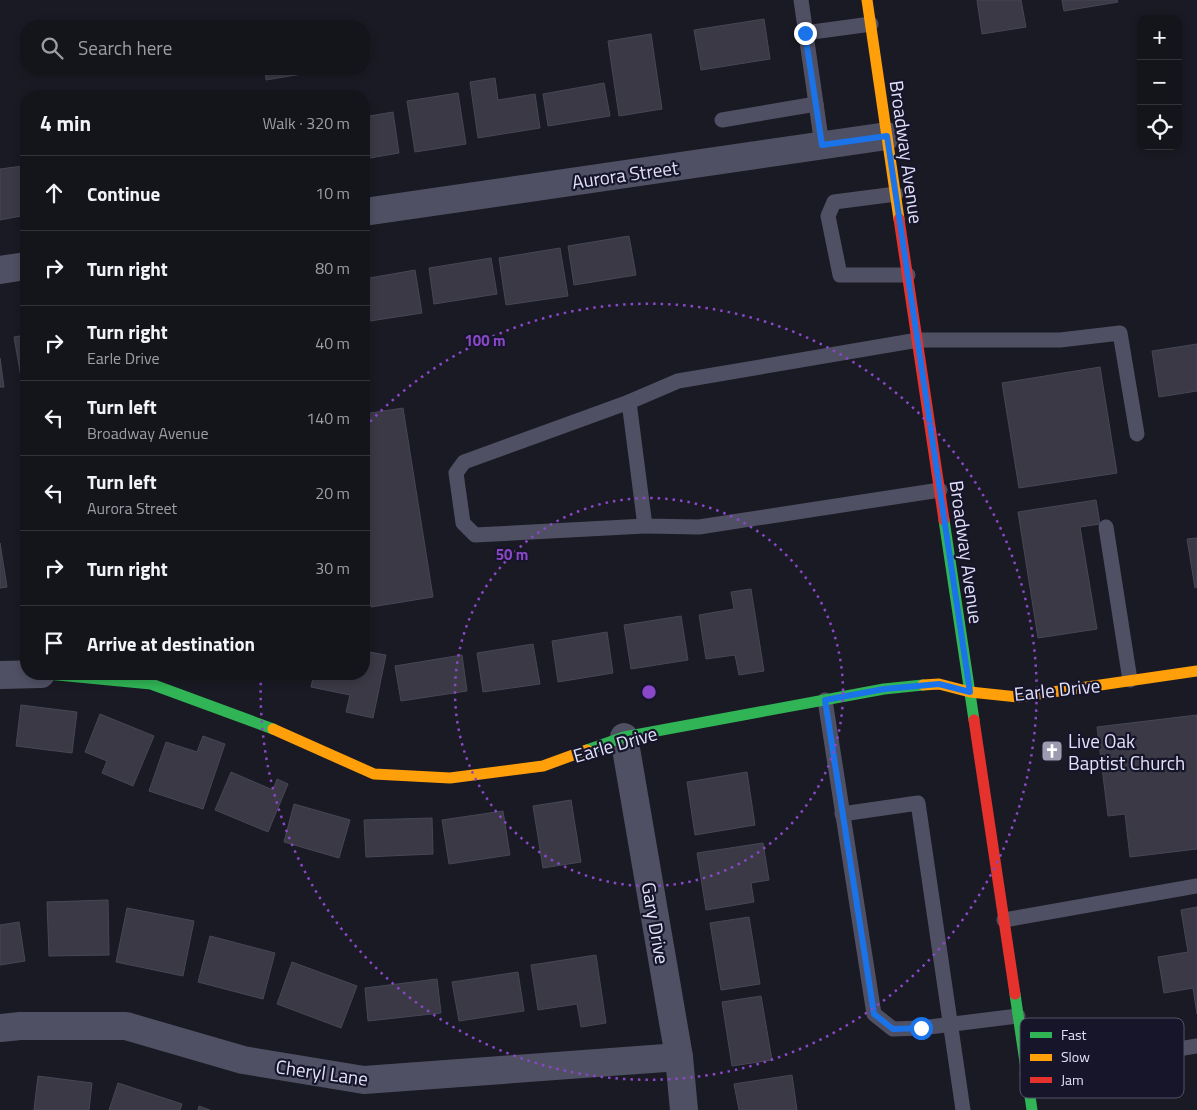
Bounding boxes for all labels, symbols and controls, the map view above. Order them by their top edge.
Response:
map controls [1137,15,1182,150]
button: + [1137,15,1182,60]
search box [20,20,370,75]
route end [794,22,817,45]
text: Search here [78,33,172,62]
icon: search [38,34,66,62]
button: − [1137,60,1182,105]
street label: Broadway Avenue [883,79,931,225]
button: locate [1137,105,1182,150]
text: 4 min [40,107,91,139]
text: Walk · 320 m [262,111,350,135]
street label: Aurora Street [570,152,680,196]
icon: ahead [40,179,68,207]
text: Continue [87,179,160,208]
text: 10 m [315,181,350,205]
icon: right [40,254,68,282]
text: Turn right [87,254,168,283]
text: 80 m [315,256,350,280]
text: Turn right [87,317,168,346]
icon: right [40,329,68,357]
text: 100 m [464,329,506,352]
text: 40 m [315,331,350,355]
text: Earle Drive [87,346,160,370]
text: Turn left [87,392,157,421]
icon: left [40,404,68,432]
text: 140 m [306,406,350,430]
text: Broadway Avenue [87,421,209,445]
text: Turn left [87,467,157,496]
icon: left [40,479,68,507]
street label: Broadway Avenue [943,479,991,625]
text: 20 m [315,481,350,505]
text: Aurora Street [87,496,177,520]
text: 50 m [496,543,528,566]
icon: right [40,554,68,582]
text: Turn right [87,554,168,583]
text: 30 m [315,556,350,580]
icon: arrive [40,629,68,657]
text: Arrive at destination [87,629,255,658]
street label: Earle Drive [1013,670,1101,708]
centre of rings [640,683,658,701]
street label: Earle Drive [570,718,660,770]
place label: Live Oak Baptist Church [1068,726,1185,777]
church icon: Live Oak Baptist Church [1040,739,1064,763]
street label: Gary Drive [635,880,677,966]
route start [910,1017,933,1040]
legend [1020,1018,1184,1098]
text: Fast [1061,1024,1086,1045]
text: Slow [1061,1046,1090,1067]
street label: Cheryl Lane [274,1051,370,1093]
text: Jam [1061,1069,1084,1090]

